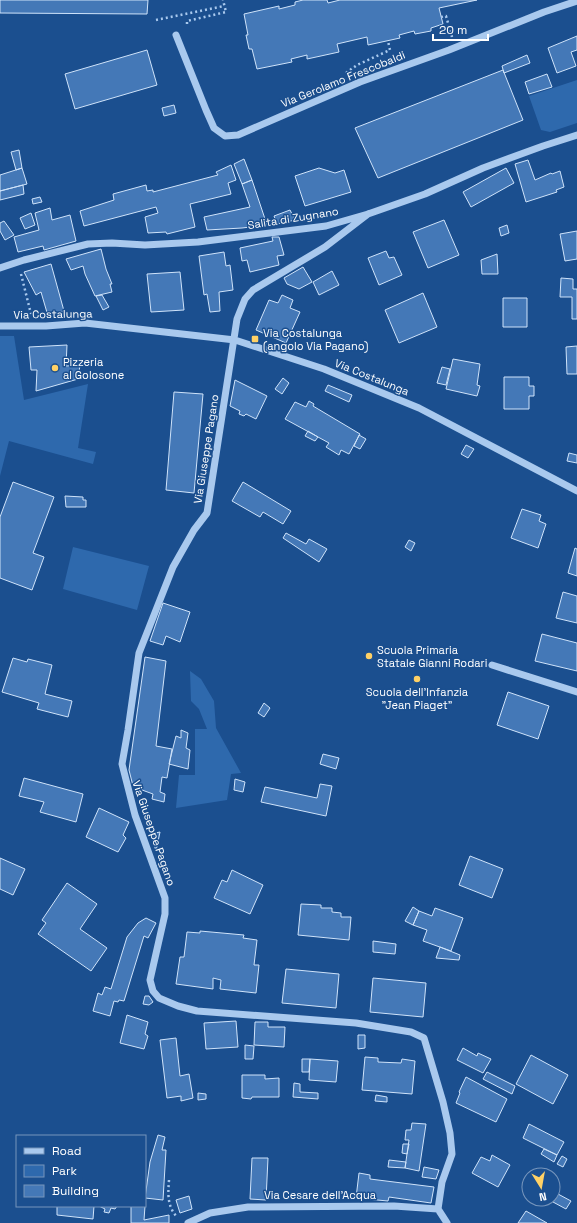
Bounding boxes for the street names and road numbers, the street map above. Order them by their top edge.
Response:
street label: Via Gerolamo Frescobaldi [279,48,407,110]
street label: Salita di Zugnano [246,204,340,232]
street label: Via Costalunga [13,306,93,322]
street label: Via Costalunga [333,356,412,399]
street label: Via Giuseppe Pagano [190,393,222,505]
street label: Via Giuseppe Pagano [129,778,179,888]
street label: Via Cesare dell'Acqua [264,1188,377,1202]

